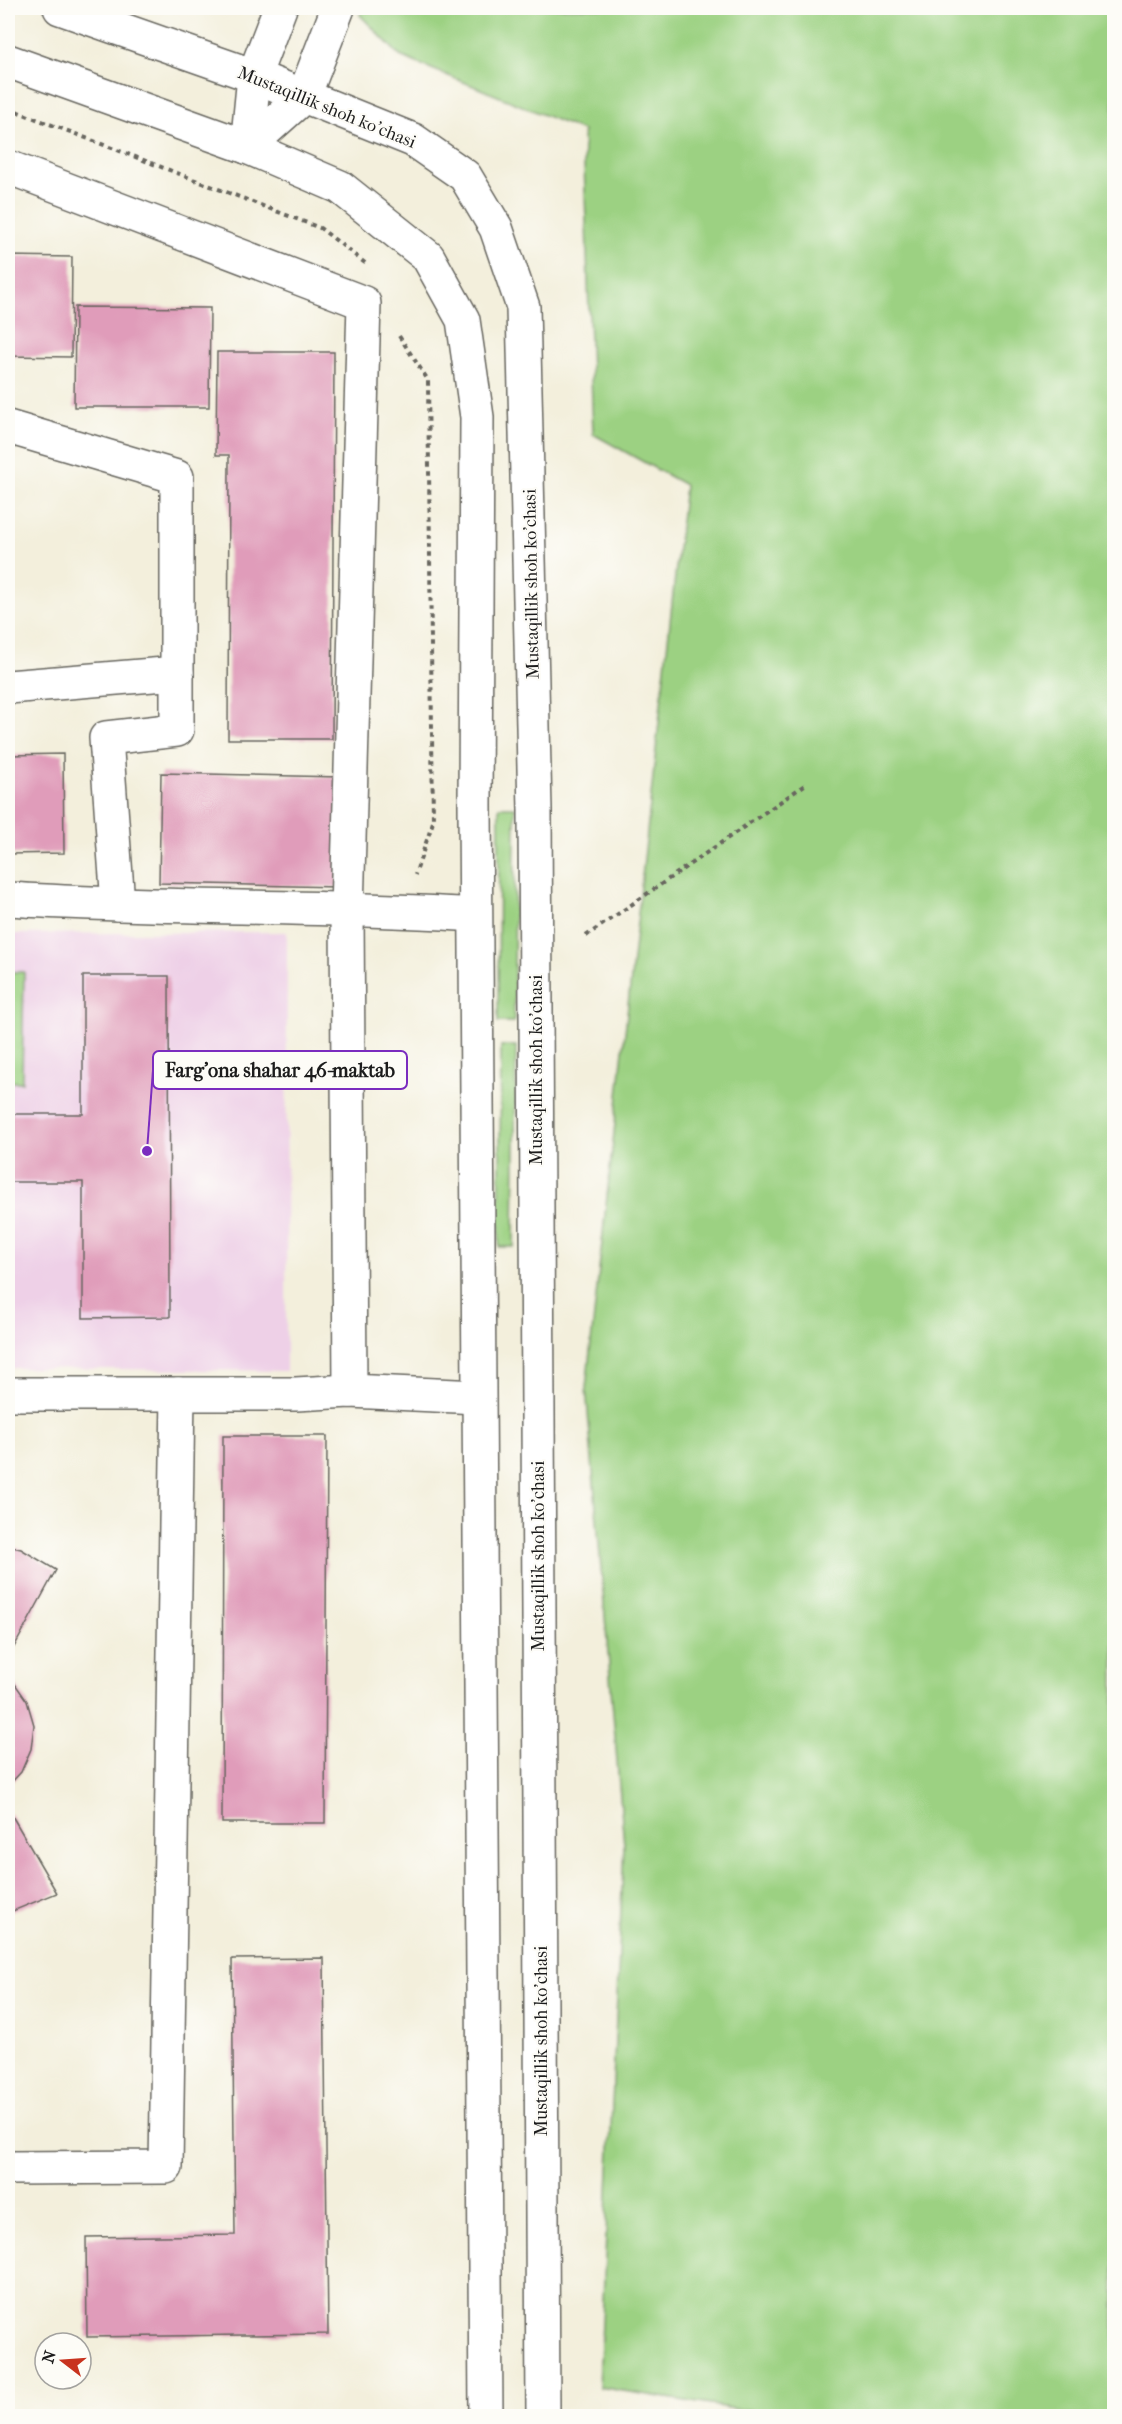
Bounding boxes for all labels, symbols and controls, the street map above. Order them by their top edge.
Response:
street label: Mustaqillik shoh ko'chasi [235,62,420,153]
street label: Mustaqillik shoh ko'chasi [519,488,544,679]
street label: Mustaqillik shoh ko'chasi [526,974,547,1165]
callout: Farg'ona shahar 46-maktab [153,1051,407,1089]
text: Farg'ona shahar 46-maktab [164,1059,396,1083]
street label: Mustaqillik shoh ko'chasi [528,1460,549,1651]
street label: Mustaqillik shoh ko'chasi [531,1945,552,2136]
north arrow [33,2331,93,2391]
text: N [38,2347,60,2365]

